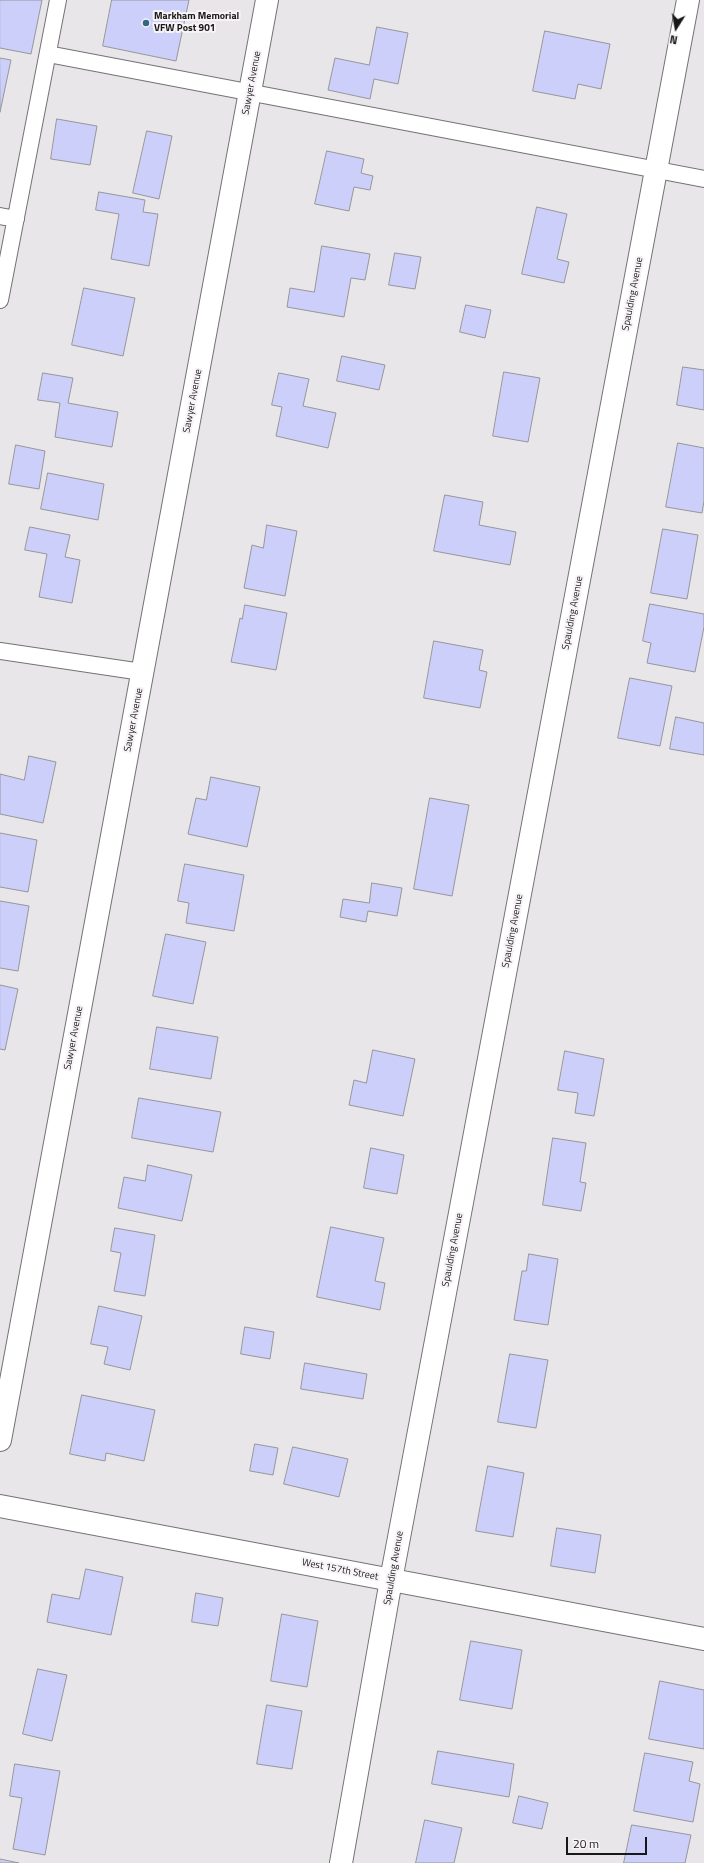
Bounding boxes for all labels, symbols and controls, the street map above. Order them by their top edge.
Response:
north arrow [656,8,696,48]
place label: Markham Memorial VFW Post 901 [154,11,239,34]
marker: Markham Memorial VFW Post 901 [141,18,151,28]
text: N [668,31,679,48]
street label: Sawyer Avenue [240,50,264,116]
street label: Spaulding Avenue [620,256,646,332]
street label: Sawyer Avenue [181,368,205,434]
street label: Spaulding Avenue [560,575,586,651]
street label: Sawyer Avenue [122,687,146,753]
street label: Spaulding Avenue [500,893,526,969]
street label: Sawyer Avenue [62,1005,86,1071]
street label: Spaulding Avenue [440,1212,466,1288]
street label: Spaulding Avenue [382,1530,406,1606]
street label: West 157th Street [301,1557,379,1583]
scale bar [568,1829,649,1855]
text: 20 m [573,1834,599,1853]

